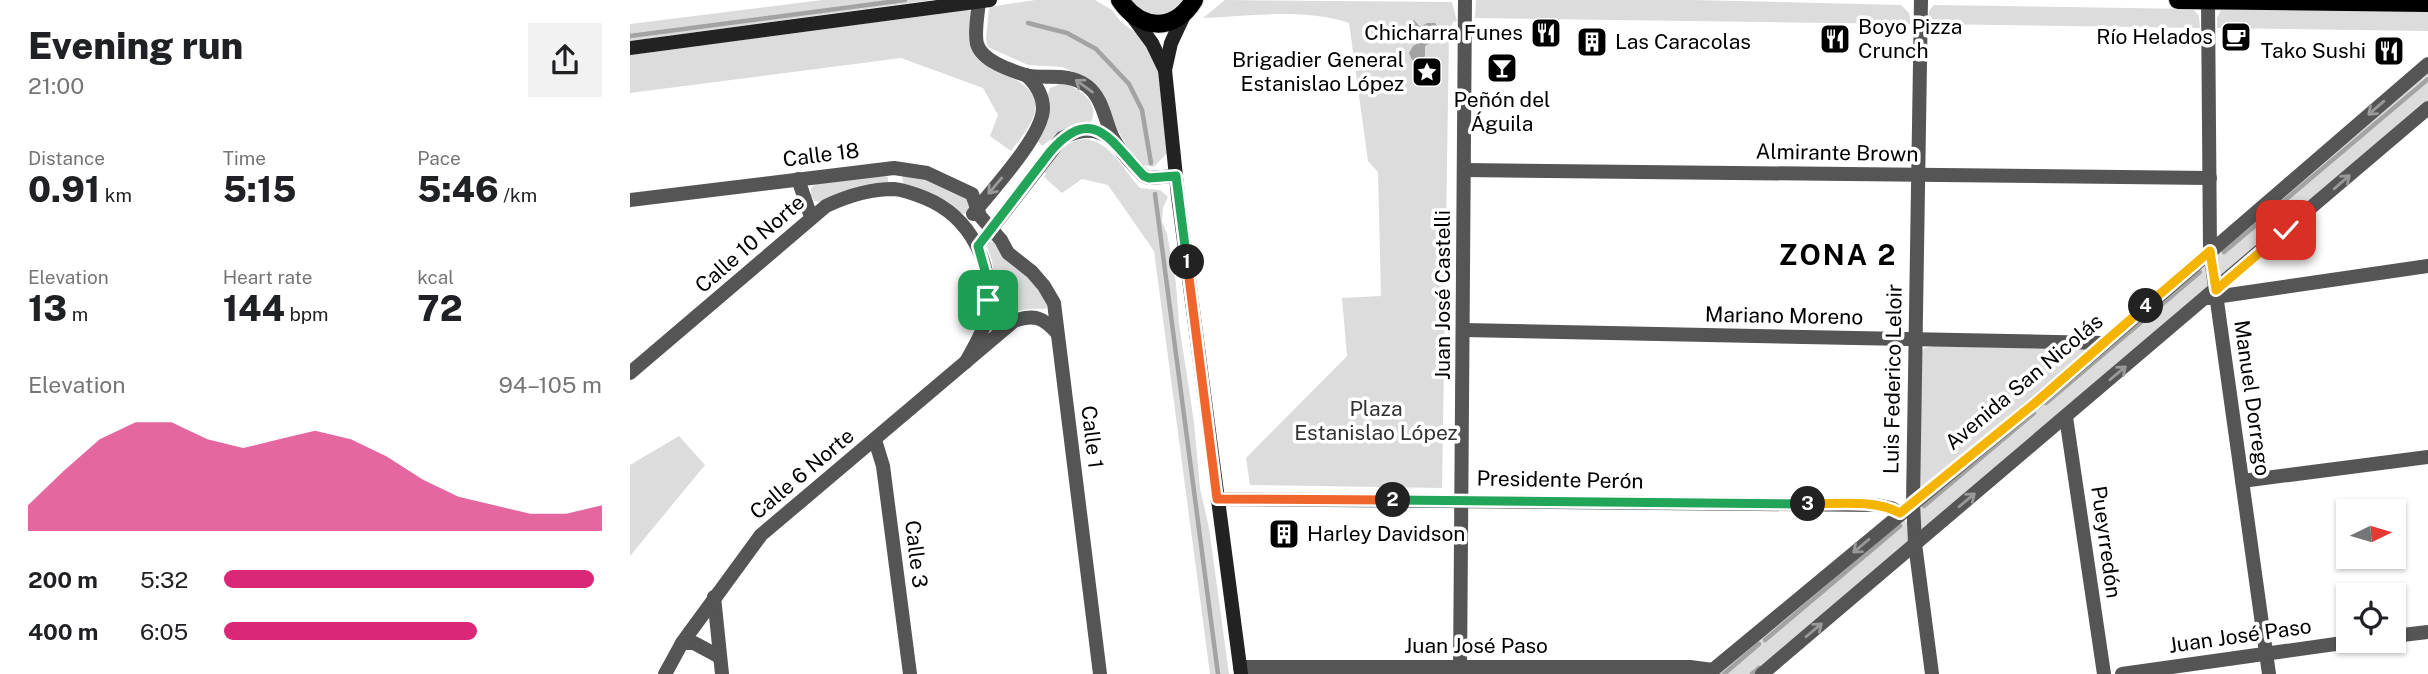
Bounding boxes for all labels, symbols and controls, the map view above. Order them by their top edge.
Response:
place label: Boyo Pizza Crunch [1858,14,1962,63]
restaurant icon: Chicharra Funes [1529,16,1563,50]
place label: Chicharra Funes [1364,20,1523,45]
cafe icon: Río Helados [2219,20,2253,54]
restaurant icon: Boyo Pizza Crunch [1818,22,1852,56]
text: Evening run [28,23,243,68]
button: share [528,23,602,97]
place label: Río Helados [2096,24,2213,49]
building icon: Las Caracolas [1575,25,1609,59]
place label: Las Caracolas [1615,29,1751,54]
restaurant icon: Tako Sushi [2372,34,2406,68]
place label: Tako Sushi [2261,38,2366,63]
place label: Brigadier General Estanislao López [1232,47,1404,96]
bar icon: Peñón del Águila [1485,51,1519,85]
place icon: Brigadier General Estanislao López [1410,55,1444,89]
text: 21:00 [28,72,84,99]
one-way arrow [1075,79,1094,93]
place label: Peñón del Águila [1454,87,1550,136]
one-way arrow [2367,100,2385,116]
street label: Calle 18 [781,137,861,172]
street label: Almirante Brown [1755,139,1919,166]
text: Distance [28,147,105,169]
text: Time [223,147,266,169]
text: Pace [417,147,461,169]
text: 0.91 [28,169,100,210]
text: 5:15 [223,169,296,210]
text: 5:46 [417,169,499,210]
one-way arrow [2333,174,2351,190]
one-way arrow [988,177,1004,195]
text: km [100,184,132,206]
text: /km [499,184,537,206]
street label: Calle 10 Norte [690,189,809,298]
pin [2256,200,2316,260]
street label: Juan José Castelli [1430,210,1455,380]
icon: check [2267,211,2305,249]
district label: ZONA 2 [1779,238,1897,271]
pin: 1 [1170,244,1204,280]
text: 1 [1182,250,1191,272]
text: Elevation [28,266,109,288]
text: Heart rate [223,266,312,288]
text: kcal [417,266,454,288]
pin [958,270,1018,330]
icon: arrive [969,281,1007,319]
street label: Luis Federico Leloir [1878,284,1907,474]
text: 13 [28,288,67,329]
text: 144 [223,288,285,329]
text: 72 [417,288,463,329]
pin: 4 [2128,288,2164,324]
text: 4 [2139,294,2152,316]
street label: Mariano Moreno [1705,302,1863,329]
text: m [67,303,88,325]
text: bpm [285,303,329,325]
street label: Avenida San Nicolás [1940,308,2108,455]
street label: Manuel Dorrego [2229,318,2276,477]
one-way arrow [2109,365,2127,381]
text: Elevation [28,371,126,398]
text: 94–105 m [499,371,602,398]
park label: Plaza Estanislao López [1294,396,1458,445]
street label: Calle 1 [1076,404,1109,470]
street label: Calle 6 Norte [745,423,859,524]
street label: Presidente Perón [1476,466,1644,493]
pin: 2 [1376,482,1410,518]
street label: Pueyrredón [2086,484,2127,600]
pin: 3 [1790,486,1826,522]
text: 2 [1386,488,1399,510]
text: 3 [1801,492,1814,514]
one-way arrow [1958,492,1976,508]
north arrow [2336,499,2406,569]
map controls [2336,499,2406,653]
building icon: Harley Davidson [1267,517,1301,551]
street label: Calle 3 [900,519,933,589]
place label: Harley Davidson [1307,521,1465,546]
one-way arrow [1852,538,1870,554]
text: 200 m [28,566,98,593]
text: 5:32 [140,566,188,593]
button: locate [2336,583,2406,653]
street label: Juan José Paso [2167,613,2313,658]
text: 400 m [28,618,98,645]
text: 6:05 [140,618,188,645]
one-way arrow [1805,622,1823,638]
street label: Juan José Paso [1404,633,1548,658]

